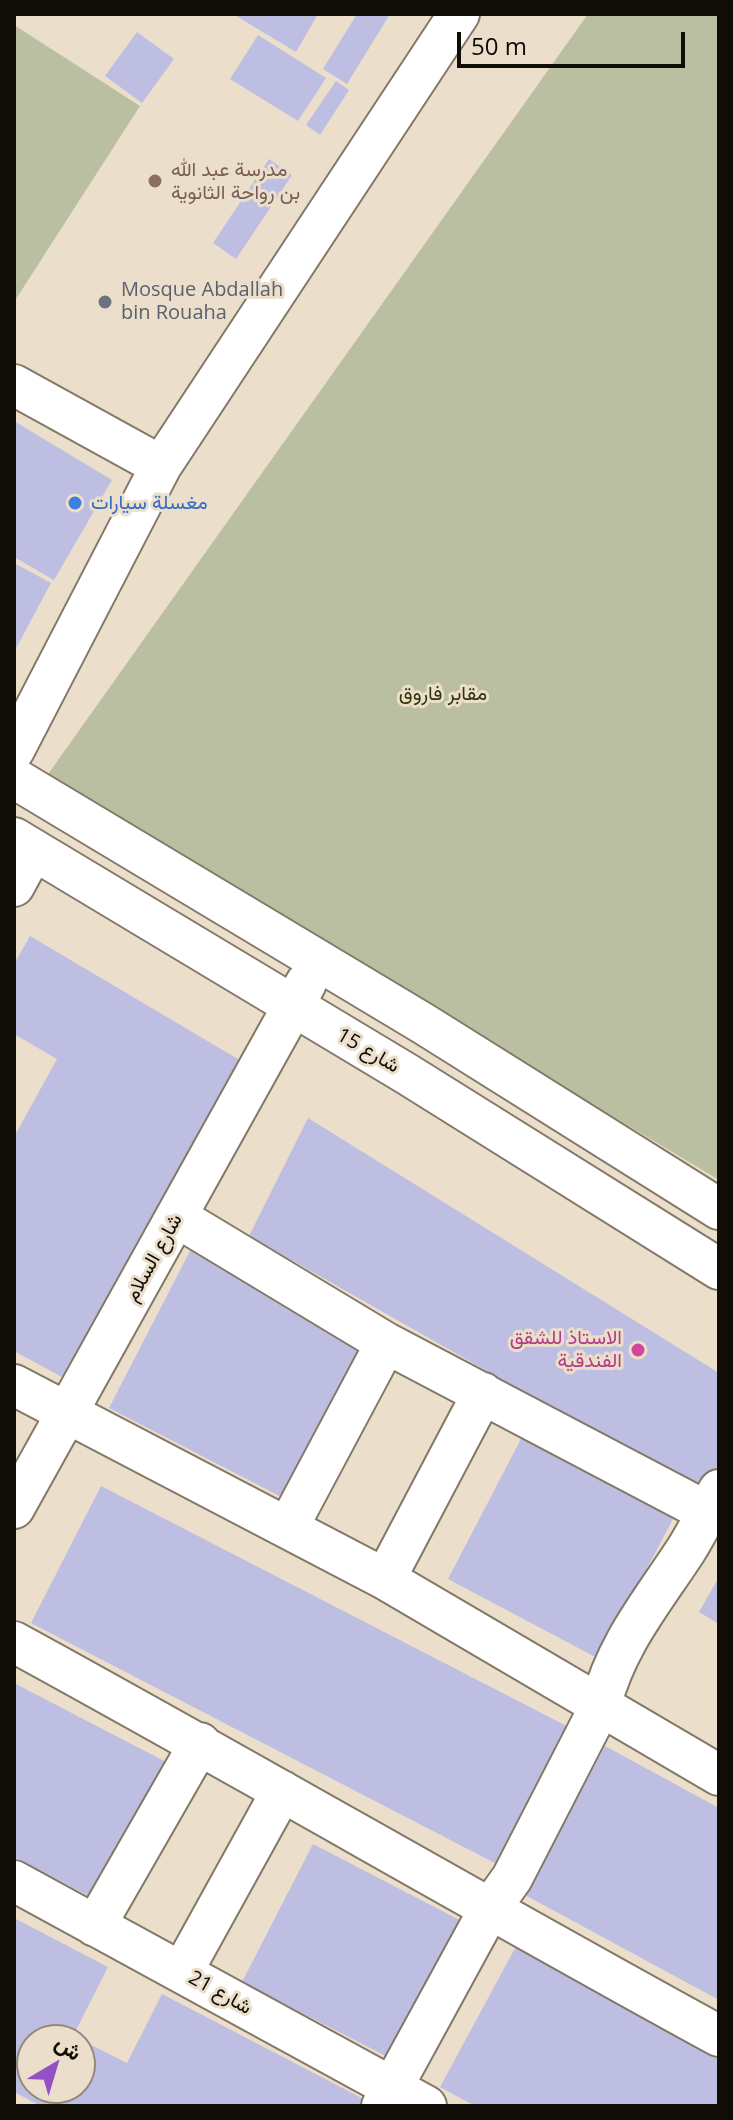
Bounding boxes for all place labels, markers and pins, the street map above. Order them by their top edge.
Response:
place label: مدرسة عبد الله بن رواحة الثانوية [171,158,300,205]
marker: مدرسة عبد الله بن رواحة الثانوية [146,172,164,190]
place label: Mosque Abdallah bin Rouaha [121,278,283,325]
marker: Mosque Abdallah bin Rouaha [96,293,114,311]
place label: مغسلة سيارات [91,491,208,515]
marker: مغسلة سيارات [66,494,84,512]
place label: الاستاذ للشقق الفندقية [510,1326,622,1373]
marker: الاستاذ للشقق الفندقية [629,1341,647,1359]

